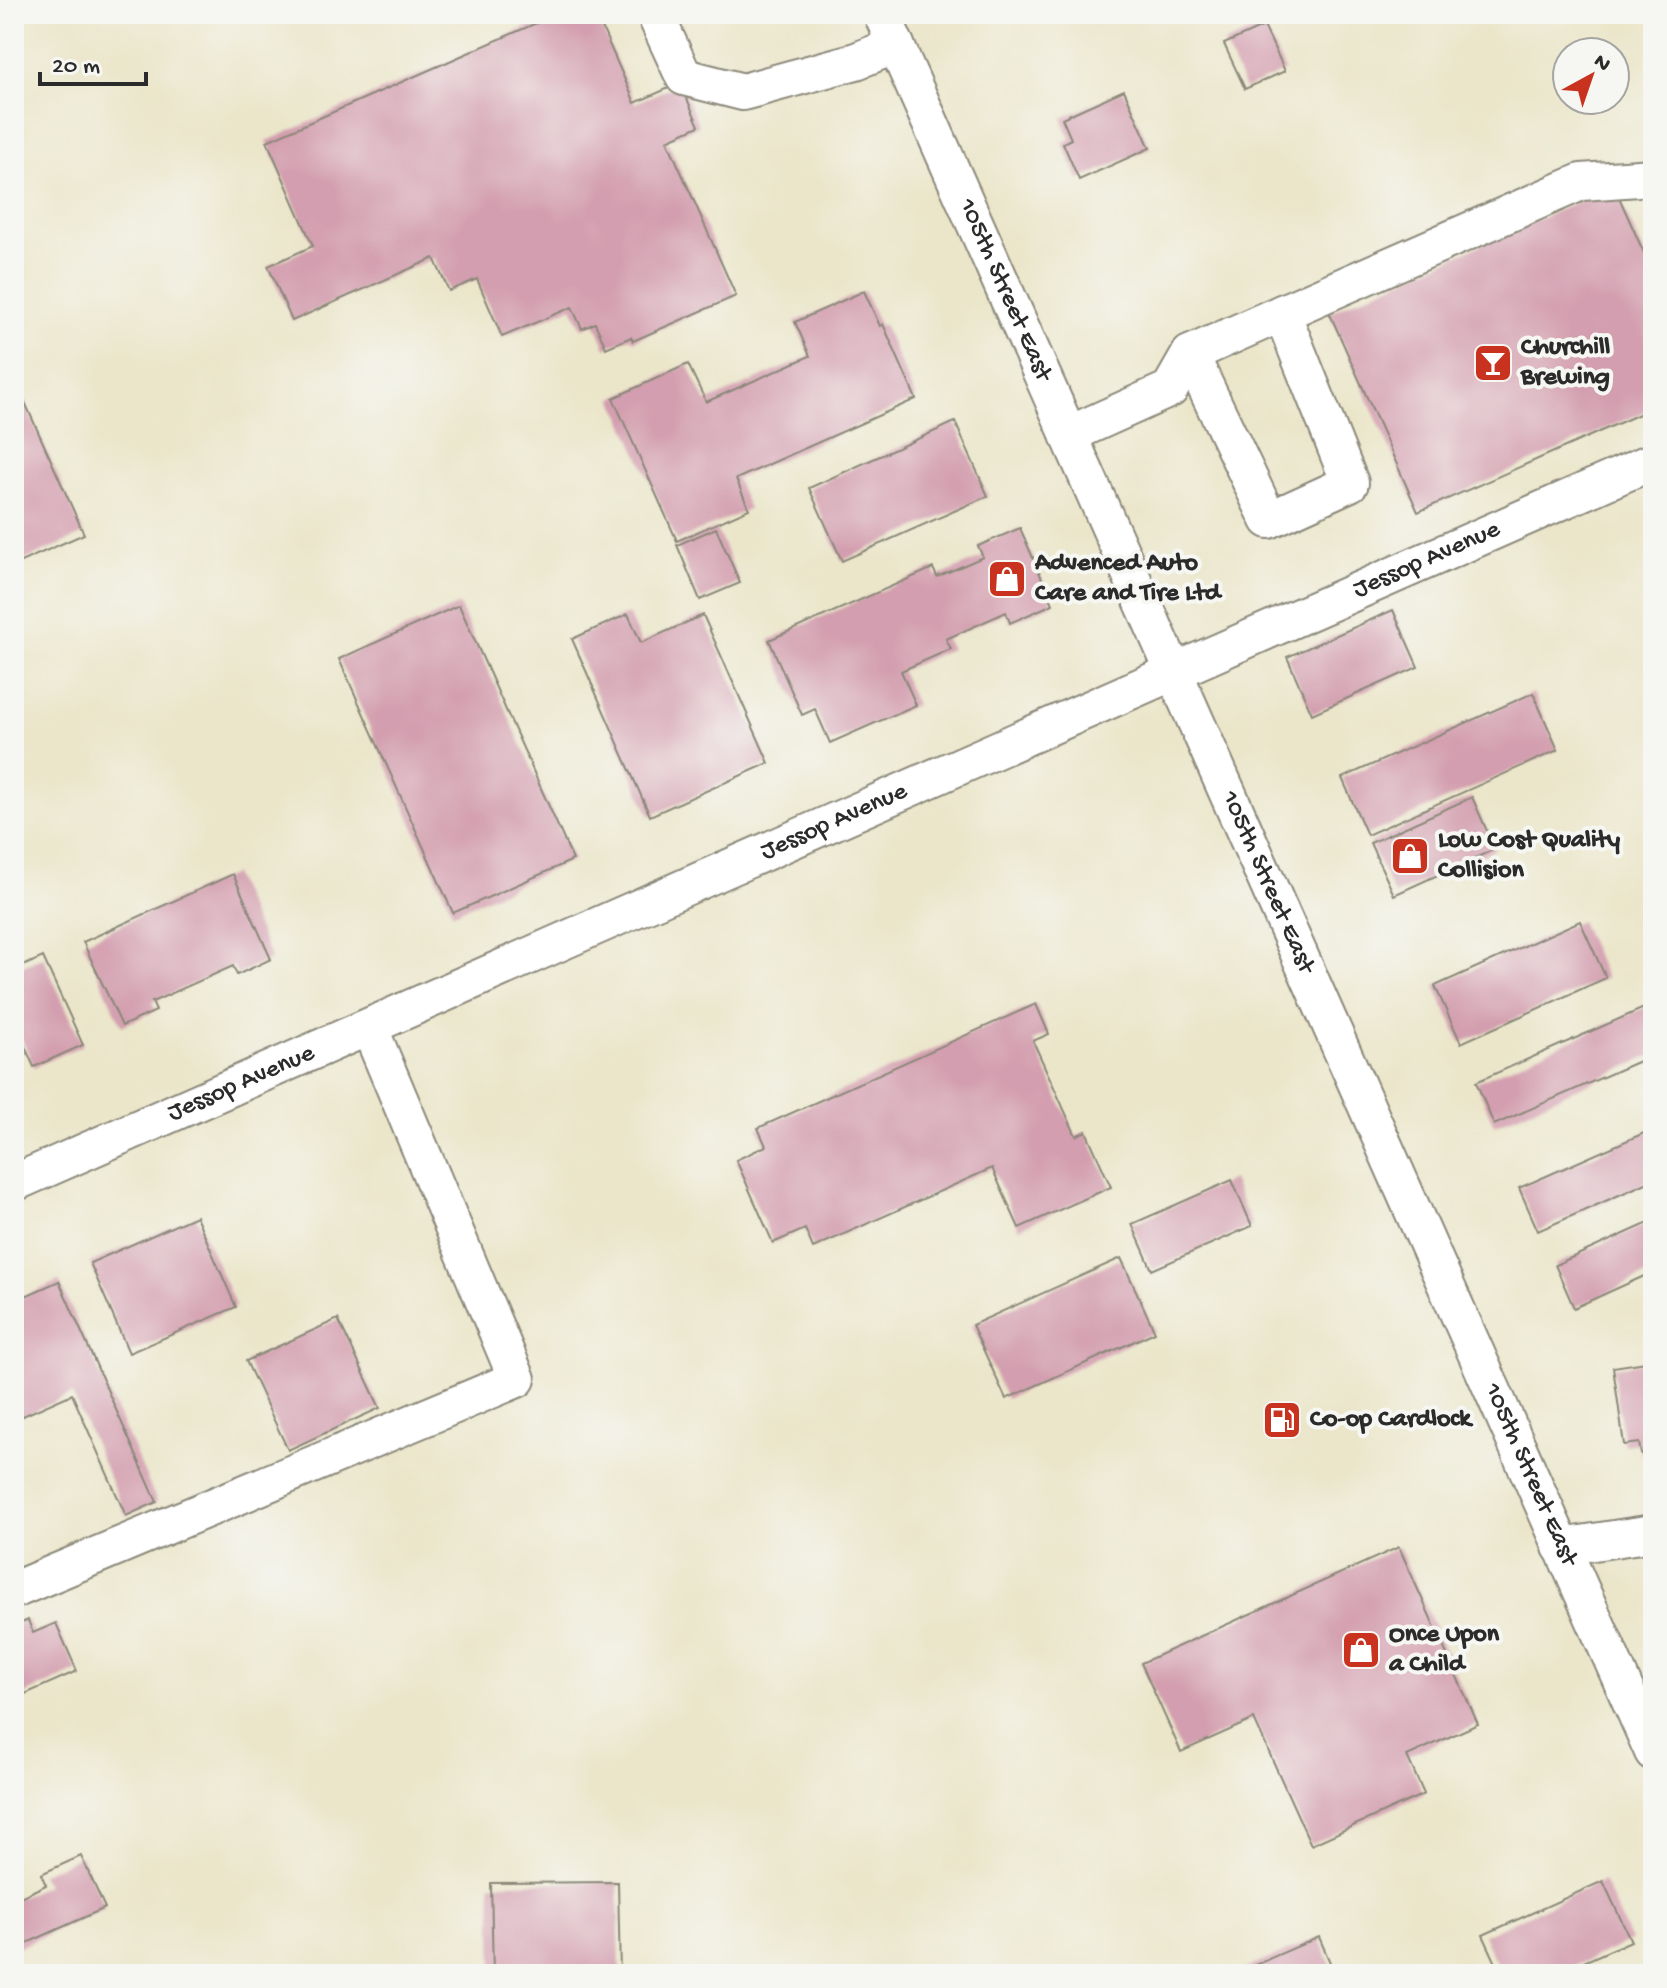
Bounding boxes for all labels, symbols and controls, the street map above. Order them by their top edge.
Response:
scale bar [40,36,146,86]
north arrow [1551,36,1631,116]
text: N [1587,49,1615,78]
text: 20 m [52,53,100,82]
street label: 105th Street East [950,193,1059,388]
place label: Churchill Brewing [1520,333,1611,394]
bar icon: Churchill Brewing [1472,342,1514,384]
street label: Jessop Avenue [1349,514,1505,606]
place label: Advenced Auto Care and Tire Ltd [1034,549,1223,610]
shop icon: Advenced Auto Care and Tire Ltd [986,558,1028,600]
street label: Jessop Avenue [756,776,913,868]
street label: 105th Street East [1213,786,1322,980]
place label: Low Cost Quality Collision [1438,826,1620,887]
shop icon: Low Cost Quality Collision [1389,835,1431,877]
street label: Jessop Avenue [163,1038,320,1129]
street label: 105th Street East [1476,1378,1585,1573]
fuel station icon: Co-op Cardlock [1261,1399,1303,1441]
place label: Co-op Cardlock [1310,1405,1474,1436]
place label: Once Upon a Child [1388,1620,1500,1681]
shop icon: Once Upon a Child [1340,1629,1382,1671]

